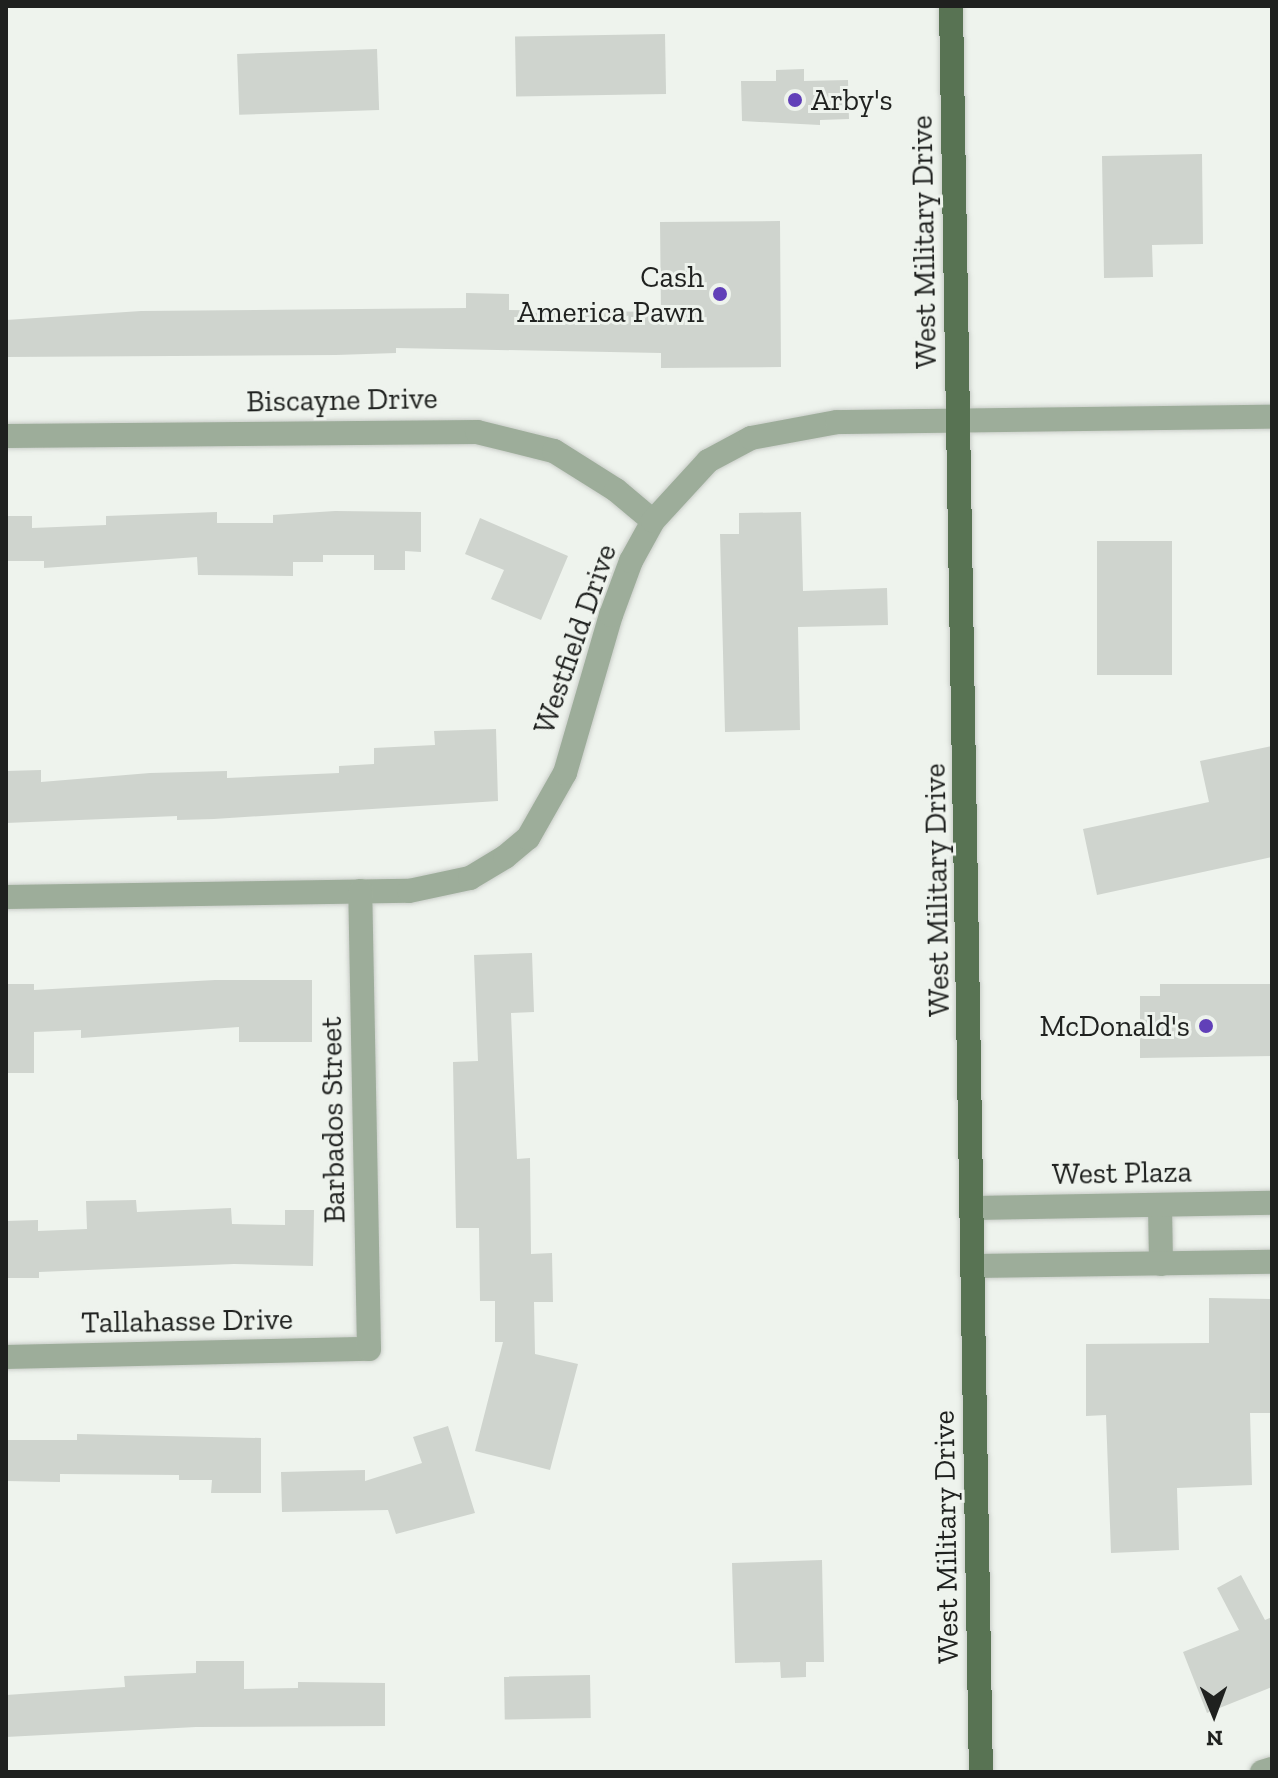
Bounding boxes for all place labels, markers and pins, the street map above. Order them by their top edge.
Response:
place label: Arby's [811,82,893,118]
marker: Arby's [786,91,804,109]
place label: Cash America Pawn [517,259,704,330]
marker: Cash America Pawn [711,285,729,303]
place label: McDonald's [1039,1008,1190,1044]
marker: McDonald's [1197,1017,1215,1035]

